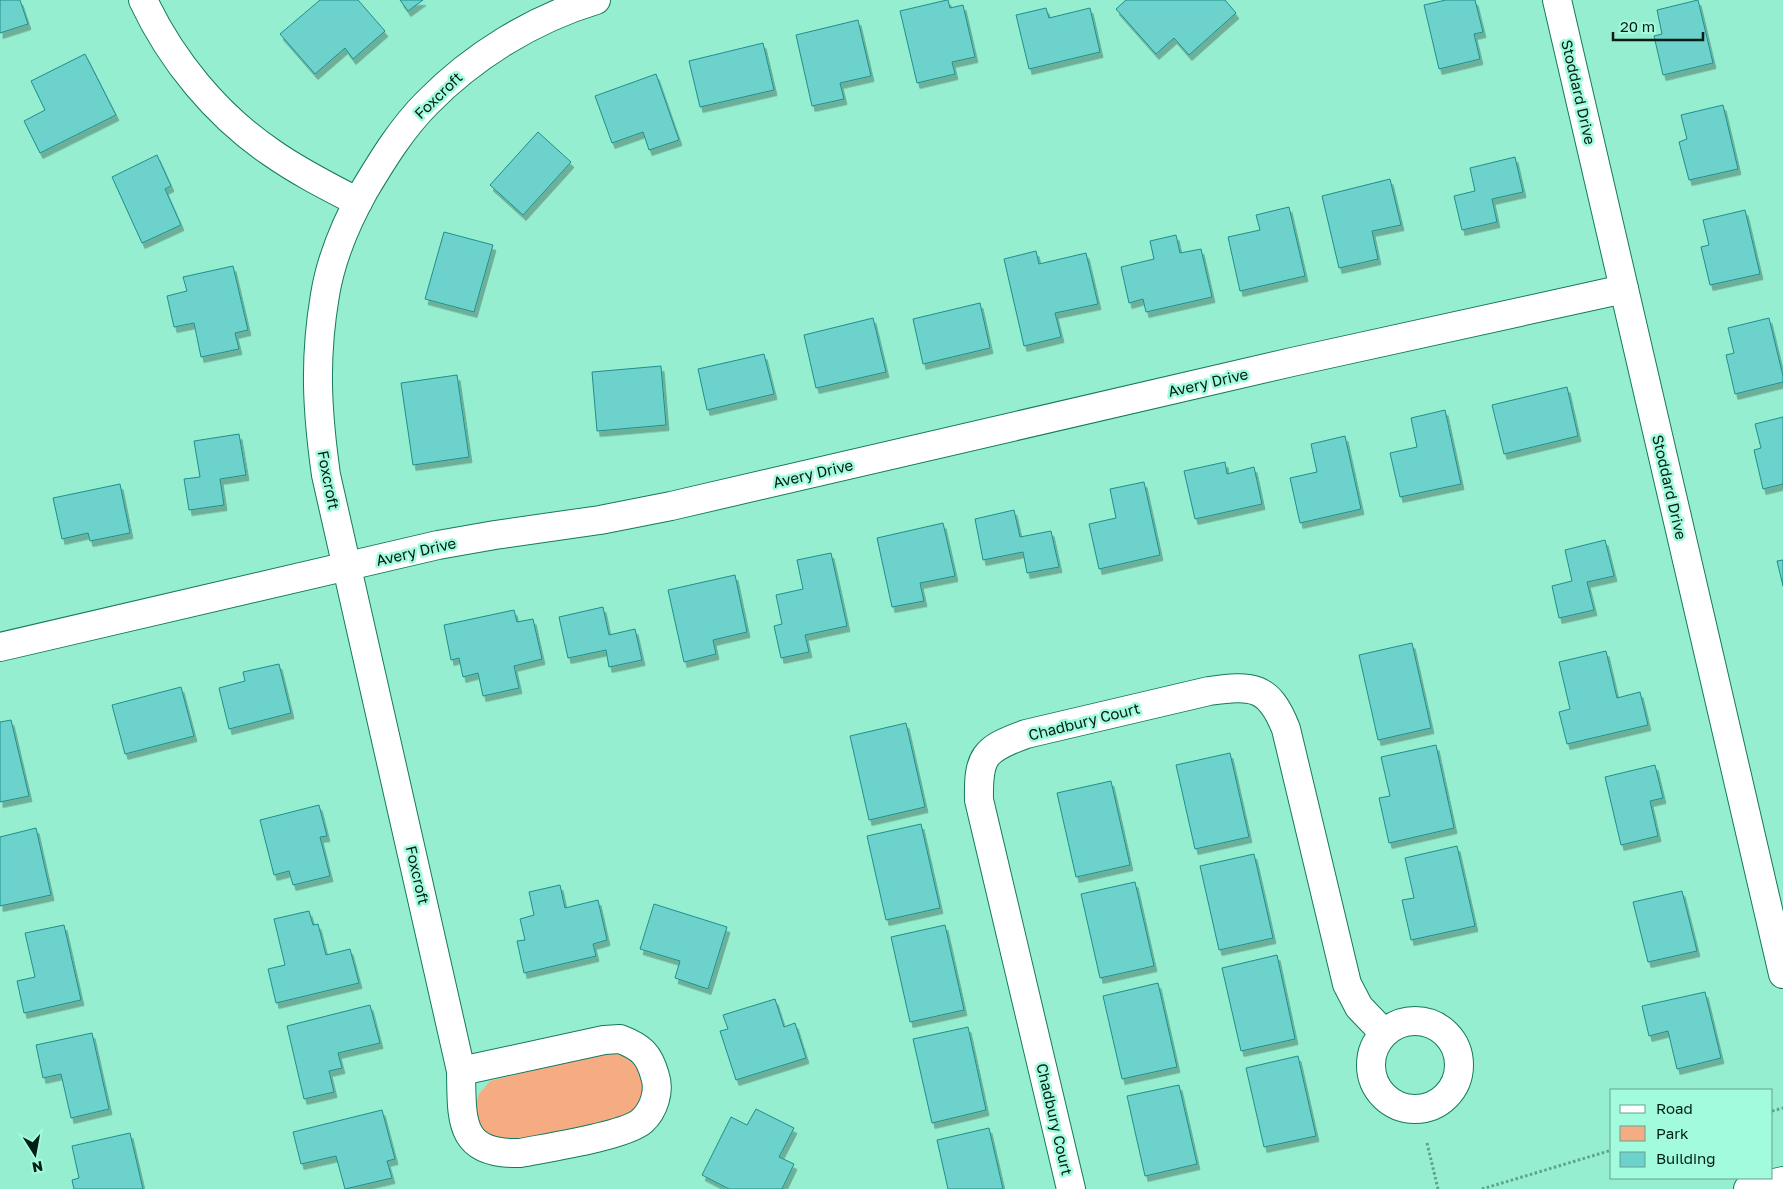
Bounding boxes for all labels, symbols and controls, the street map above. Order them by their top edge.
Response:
scale bar [1613,10,1703,42]
text: 20 m [1620,17,1655,35]
street label: Stoddard Drive [1558,38,1600,146]
street label: Foxcroft [410,68,466,122]
street label: Avery Drive [1166,364,1250,400]
street label: Stoddard Drive [1649,433,1691,541]
street label: Foxcroft [314,449,344,511]
street label: Avery Drive [771,455,855,491]
street label: Avery Drive [374,533,458,569]
street label: Chadbury Court [1026,698,1142,744]
street label: Foxcroft [403,844,433,906]
street label: Chadbury Court [1033,1061,1077,1177]
legend [1610,1089,1773,1179]
text: Road [1656,1099,1693,1117]
text: Park [1656,1124,1689,1142]
north arrow [10,1129,60,1179]
text: Building [1656,1149,1716,1167]
text: N [31,1158,44,1177]

